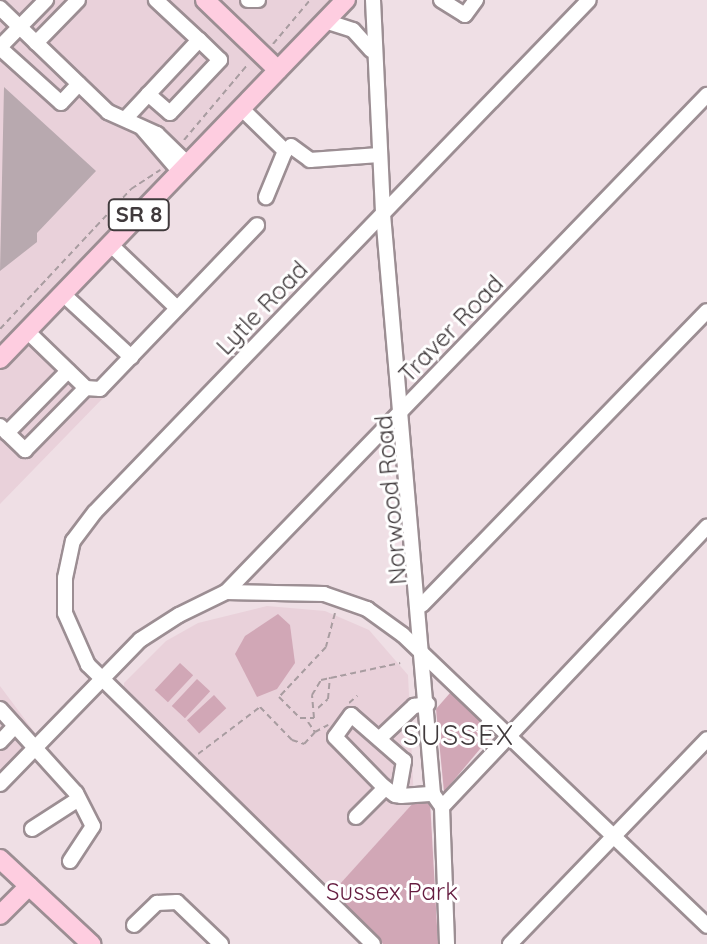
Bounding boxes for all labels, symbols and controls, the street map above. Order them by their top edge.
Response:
road number: SR 8 [107,197,171,233]
street label: Lytle Road [210,255,314,361]
street label: Traver Road [393,269,509,389]
street label: Norwood Road [369,414,413,586]
district label: SUSSEX [403,718,515,752]
park label: Sussex Park [326,878,458,906]

